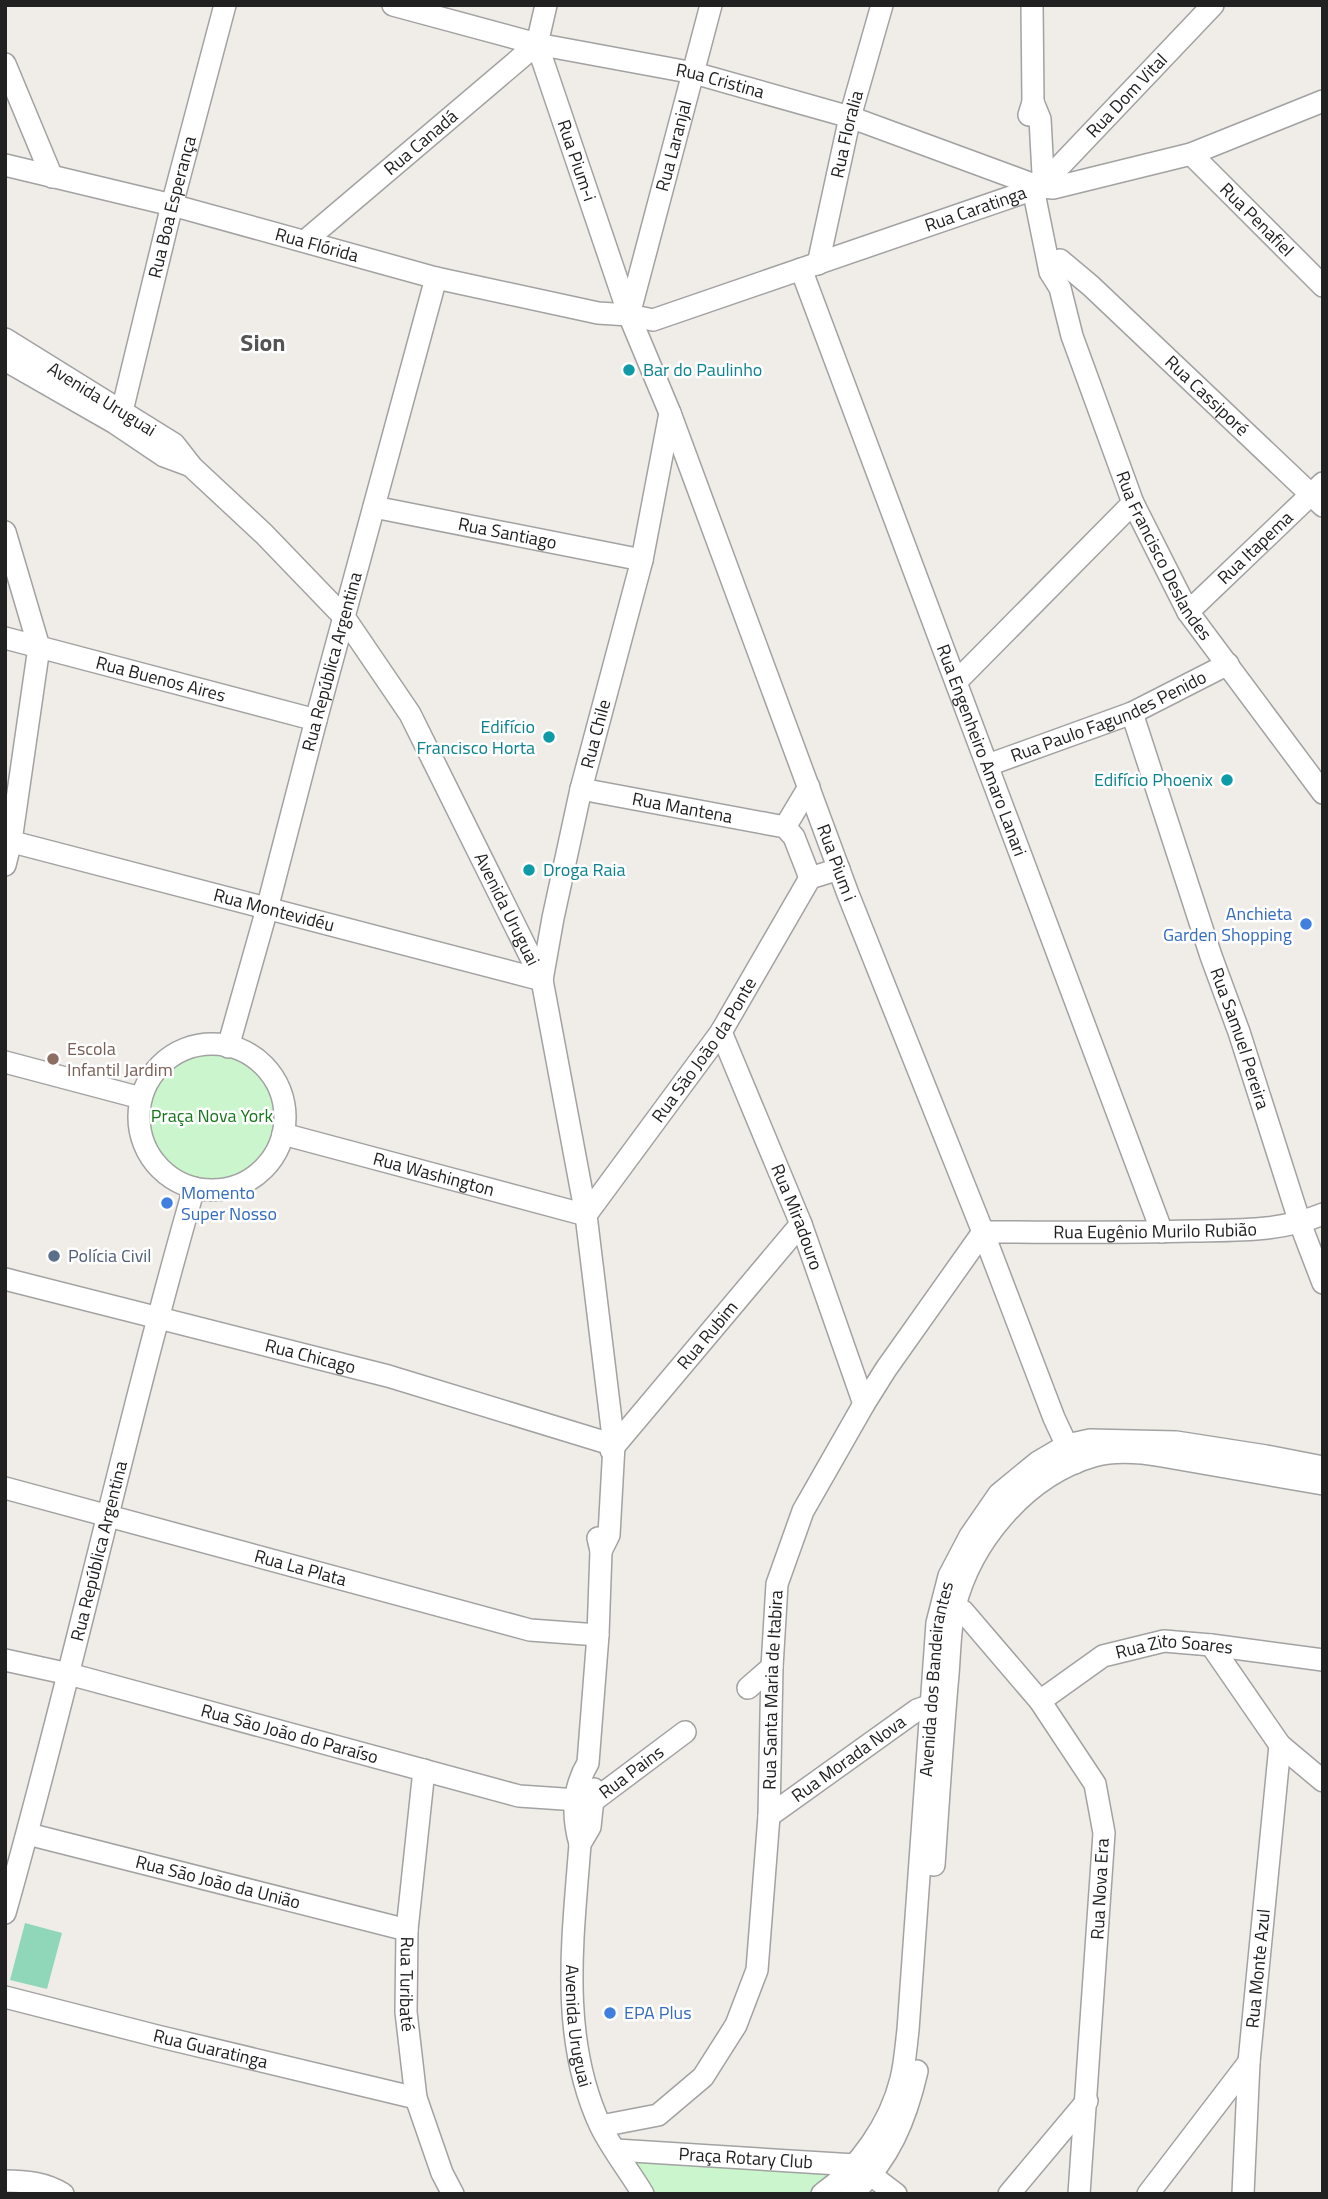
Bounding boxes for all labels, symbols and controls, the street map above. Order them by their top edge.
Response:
street label: Rua Dom Vital [1080,47,1173,144]
street label: Rua Cristina [674,56,768,105]
street label: Rua Floralia [823,87,870,180]
street label: Rua Laranjal [648,97,698,194]
street label: Rua Canadá [378,103,463,182]
street label: Rua Pium-i [551,116,603,205]
street label: Rua Boa Esperança [141,133,203,281]
street label: Rua Penafiel [1214,176,1300,263]
street label: Rua Caratinga [921,179,1030,239]
street label: Rua Flórida [272,220,362,269]
district label: Sion [240,324,286,360]
street label: Rua Cassiporé [1159,349,1255,442]
street label: Avenida Uruguai [43,355,162,443]
place label: Bar do Paulinho [643,356,762,383]
marker: Bar do Paulinho [621,362,637,378]
street label: Rua Francisco Deslandes [1109,467,1219,646]
street label: Rua Itapema [1211,504,1299,590]
street label: Rua Santiago [456,510,559,556]
street label: Rua República Argentina [294,569,369,754]
street label: Rua Engenheiro Amaro Lanari [930,640,1034,860]
street label: Rua Buenos Aires [93,649,229,709]
street label: Rua Paulo Fagundes Penido [1007,663,1211,769]
street label: Rua Chile [573,696,617,771]
place label: Edifício Francisco Horta [417,713,535,761]
marker: Edifício Francisco Horta [541,729,557,745]
place label: Edifício Phoenix [1094,766,1213,793]
marker: Edifício Phoenix [1219,772,1235,788]
street label: Rua Mantena [630,785,735,830]
street label: Rua Pium i [810,820,864,905]
street label: Avenida Uruguai [468,848,547,970]
place label: Droga Raia [543,856,625,883]
marker: Droga Raia [521,862,537,878]
street label: Rua Montevidéu [211,881,337,938]
place label: Anchieta Garden Shopping [1163,900,1292,948]
marker: Anchieta Garden Shopping [1298,916,1314,932]
street label: Rua Samuel Pereira [1203,964,1277,1113]
street label: Rua São João da Ponte [645,972,763,1128]
place label: Escola Infantil Jardim [67,1035,173,1083]
marker: Escola Infantil Jardim [45,1051,61,1067]
park label: Praça Nova York [151,1102,274,1129]
street label: Rua Washington [370,1145,498,1203]
street label: Rua Miradouro [764,1159,830,1274]
place label: Momento Super Nosso [181,1179,277,1227]
marker: Momento Super Nosso [159,1195,175,1211]
street label: Rua Eugênio Murilo Rubião [1053,1215,1258,1245]
place label: Polícia Civil [68,1242,151,1269]
marker: Polícia Civil [46,1248,62,1264]
street label: Rua Rubim [670,1295,744,1375]
street label: Rua Chicago [262,1331,359,1380]
street label: Rua República Argentina [63,1458,134,1644]
street label: Rua La Plata [251,1542,350,1593]
street label: Avenida dos Bandeirantes [912,1578,960,1778]
street label: Rua Santa Maria de Itabira [756,1589,790,1790]
street label: Rua Zito Soares [1112,1627,1235,1665]
street label: Rua São João do Paraíso [198,1696,381,1770]
street label: Rua Morada Nova [786,1708,911,1809]
street label: Rua Pains [593,1738,669,1805]
street label: Rua Nova Era [1083,1837,1116,1940]
street label: Rua São João da União [133,1848,304,1916]
street label: Rua Monte Azul [1238,1908,1277,2029]
street label: Rua Turibaté [393,1936,422,2033]
street label: Avenida Uruguai [559,1964,599,2090]
place label: EPA Plus [624,1999,692,2026]
marker: EPA Plus [602,2005,618,2021]
street label: Rua Guaratinga [151,2022,271,2075]
street label: Praça Rotary Club [678,2140,814,2175]

